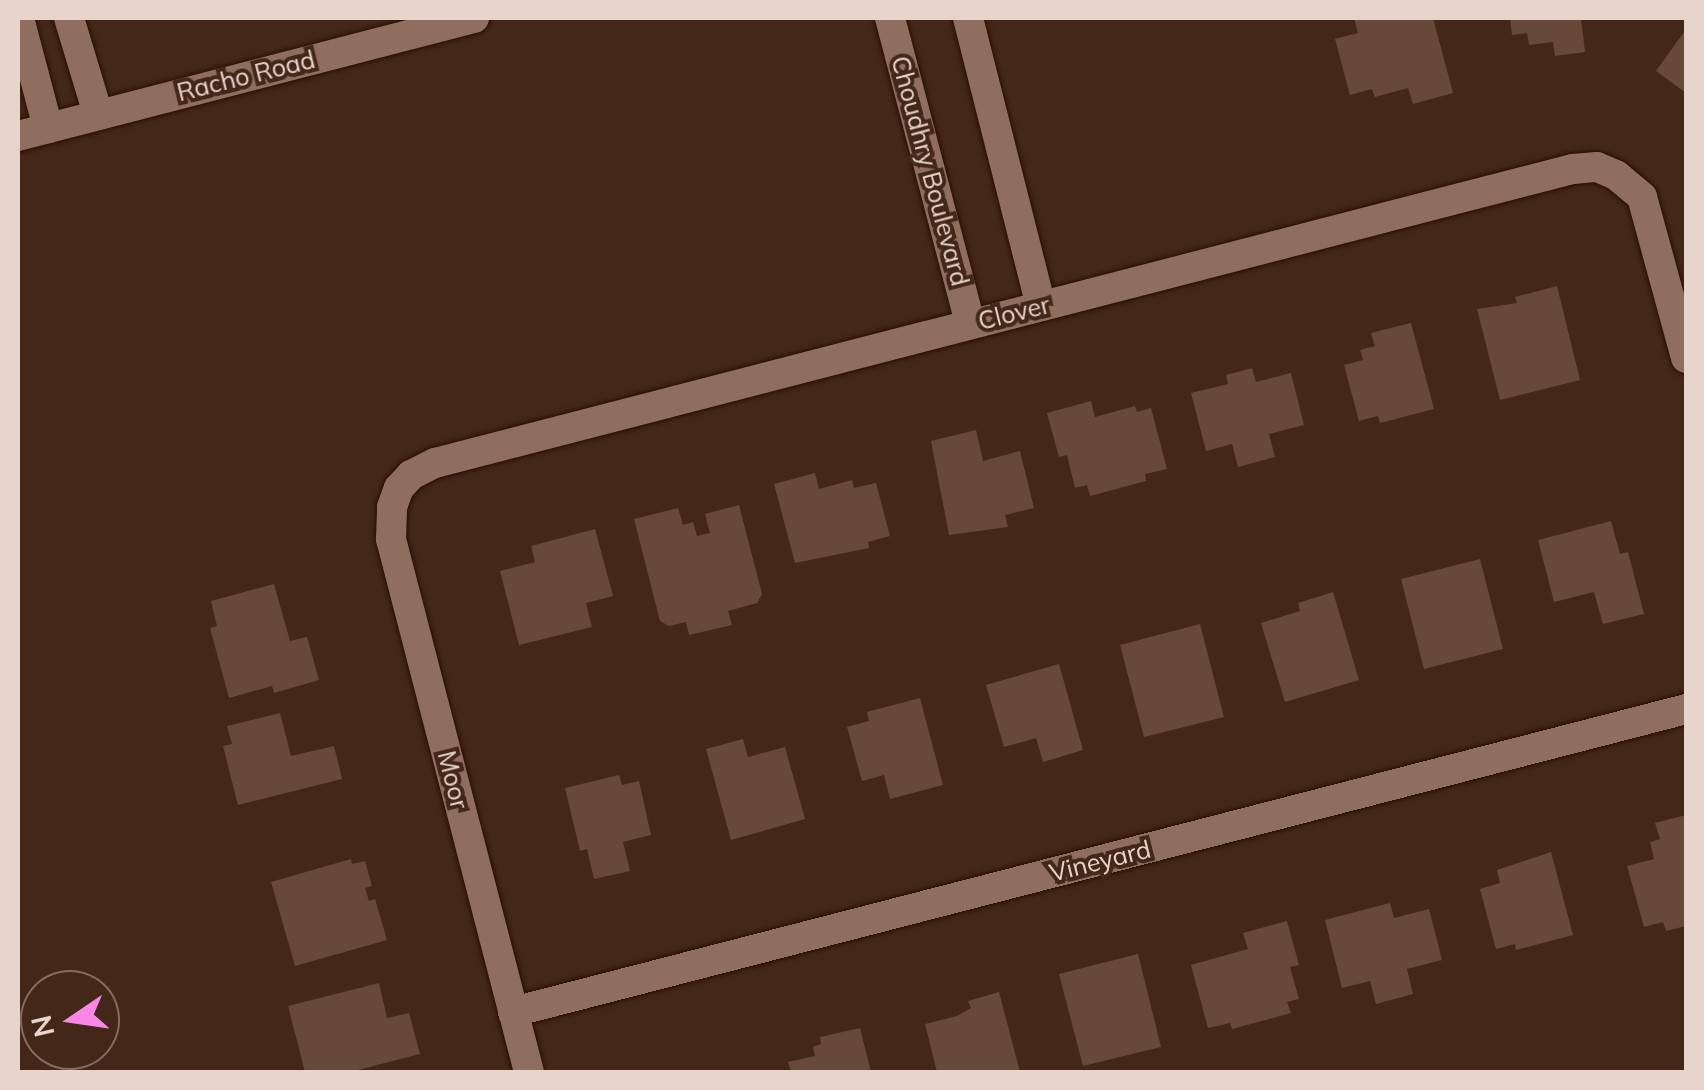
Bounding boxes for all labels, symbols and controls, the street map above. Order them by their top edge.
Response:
street label: Racho Road [174,44,318,108]
street label: Choudhry Boulevard [885,53,975,289]
street label: Clover [975,290,1053,336]
street label: Moor [431,748,475,812]
street label: Vineyard [1046,834,1154,888]
north arrow [20,970,120,1070]
text: N [23,1012,62,1041]

